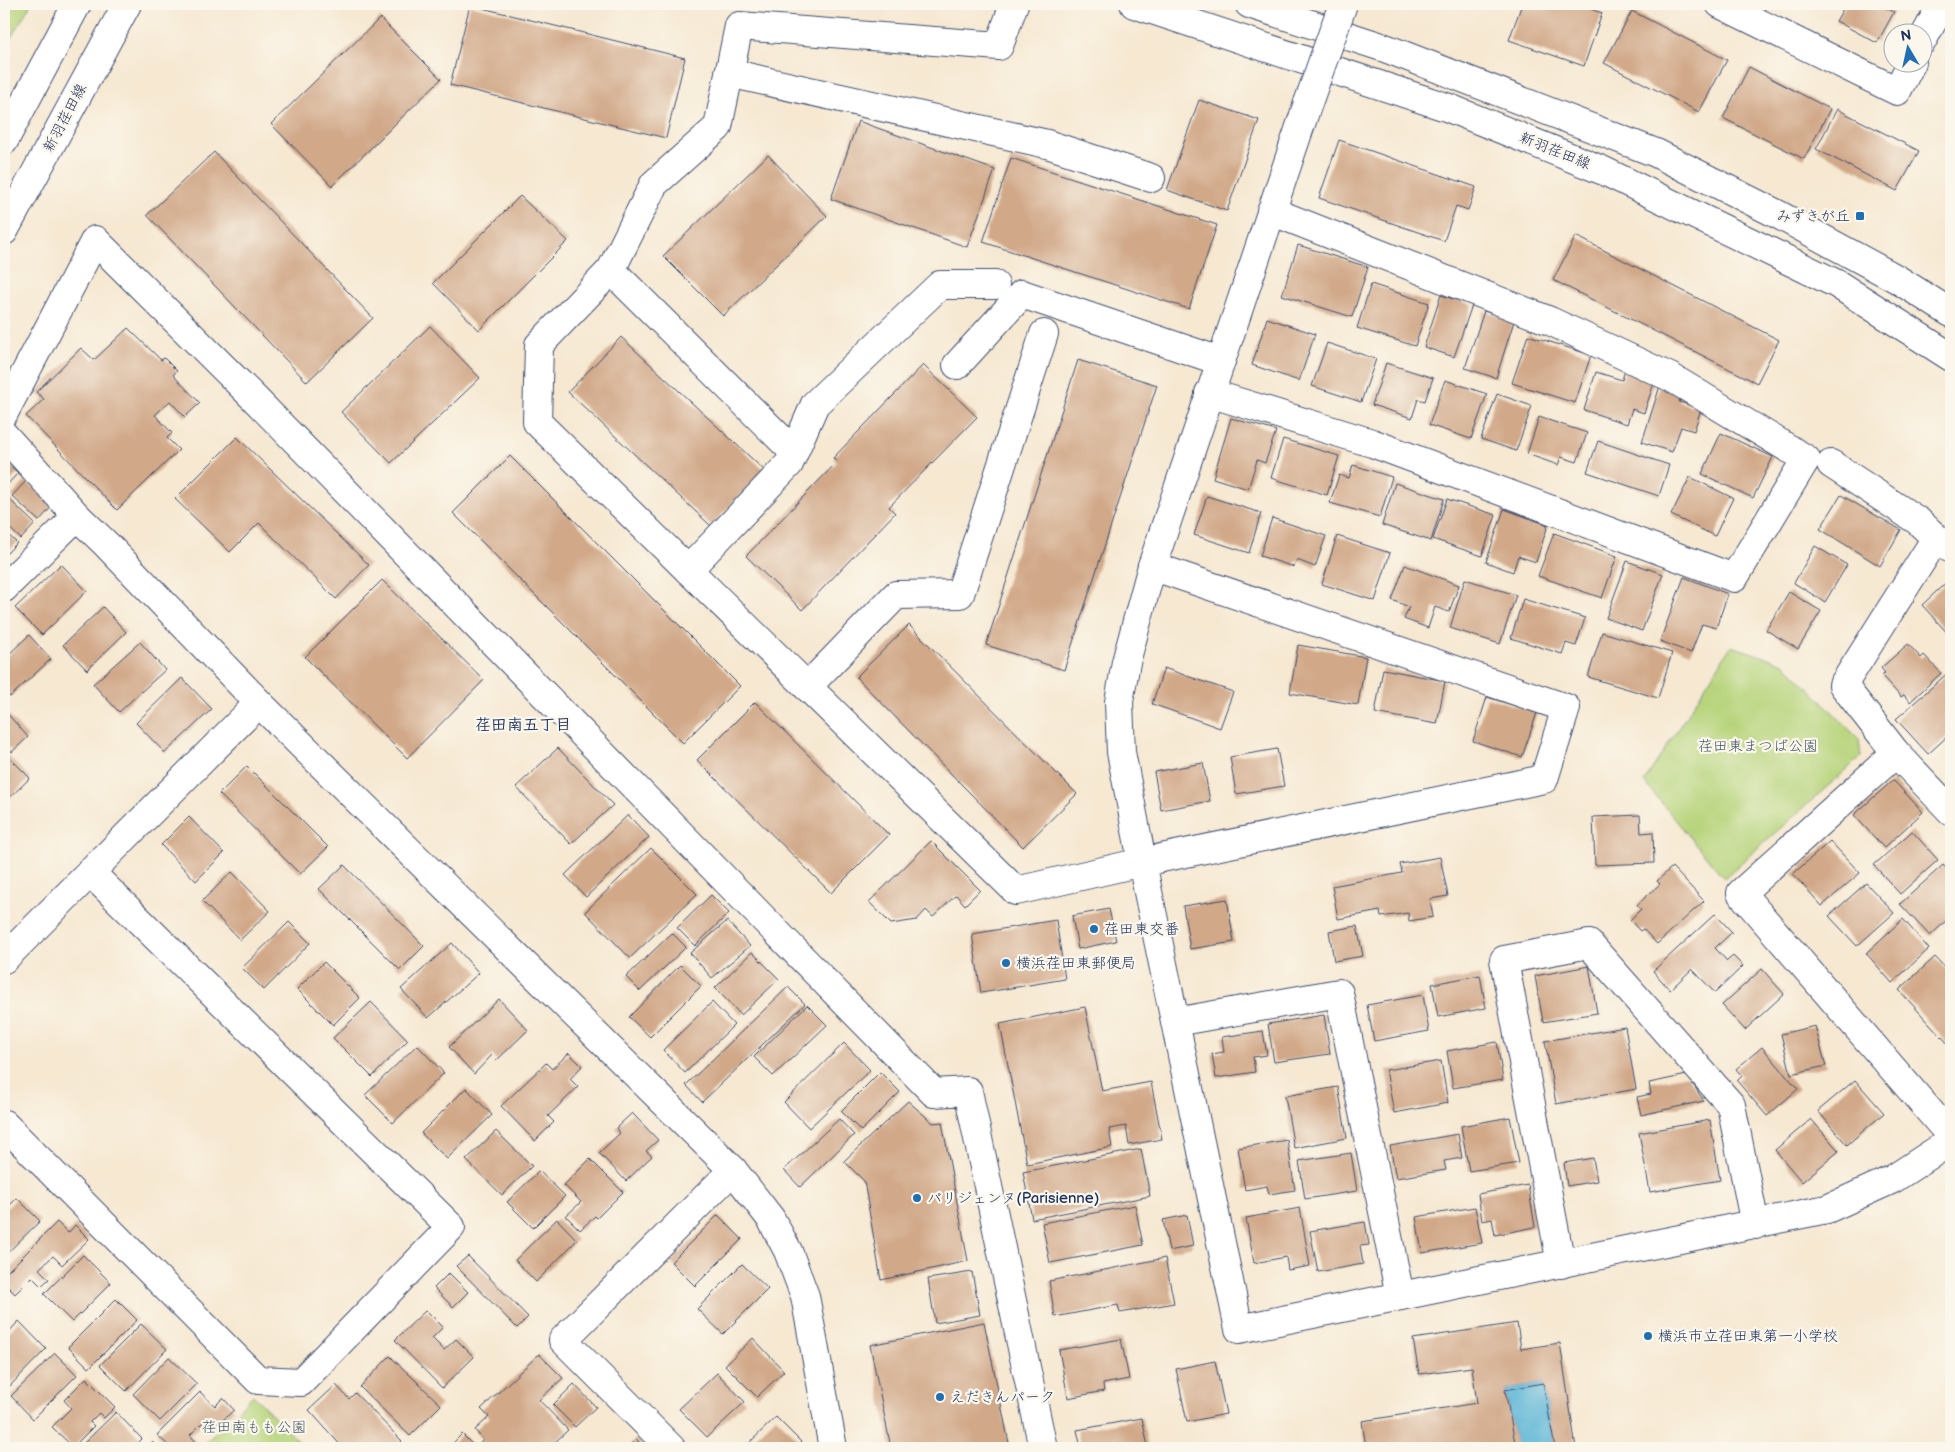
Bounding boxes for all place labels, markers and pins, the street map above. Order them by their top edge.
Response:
place label: みずきが丘 [1776,207,1850,226]
marker: みずきが丘 [1854,210,1866,222]
place label: 荏田東交番 [1104,920,1179,939]
marker: 荏田東交番 [1088,923,1100,935]
place label: 横浜荏田東郵便局 [1016,954,1136,973]
marker: 横浜荏田東郵便局 [1000,957,1012,969]
place label: パリジェンヌ(Parisienne) [927,1189,1099,1208]
marker: パリジェンヌ(Parisienne) [911,1192,923,1204]
place label: 横浜市立荏田東第一小学校 [1658,1327,1838,1346]
marker: 横浜市立荏田東第一小学校 [1642,1330,1654,1342]
place label: えだきんパーク [950,1388,1055,1407]
marker: えだきんパーク [934,1391,946,1403]

